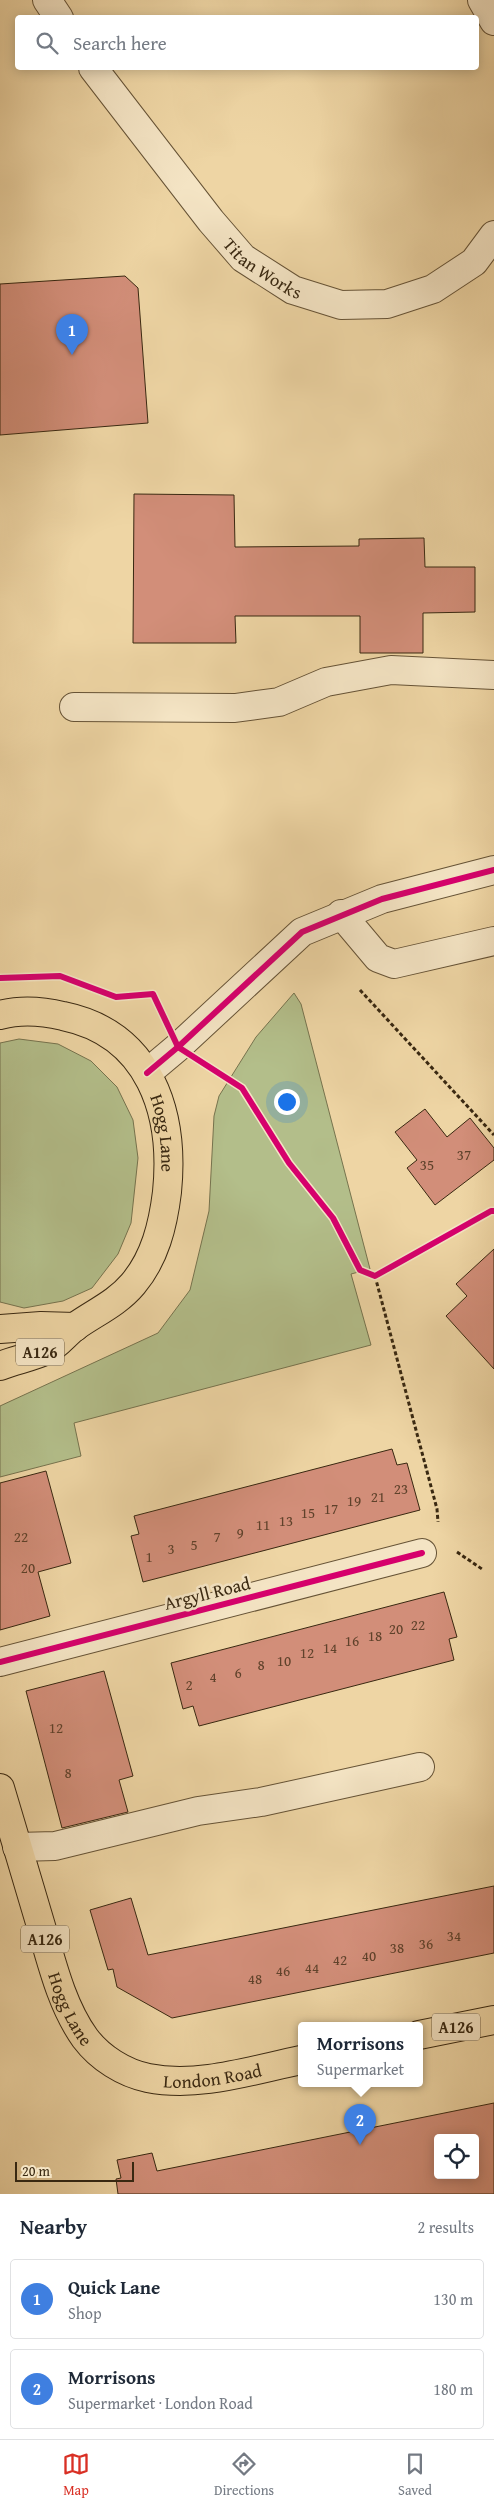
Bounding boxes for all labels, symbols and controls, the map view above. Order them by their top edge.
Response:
search box [15,15,479,70]
icon: search [33,29,61,57]
text: Search here [73,29,167,57]
street label: Titan Works [217,231,305,305]
pin: 1 [56,314,88,355]
your location [274,1089,300,1115]
street label: Hogg Lane [144,1090,182,1172]
house number: 37 [457,1144,471,1165]
house number: 35 [420,1154,434,1175]
road number: A126 [16,1338,64,1365]
house number: 23 [394,1478,408,1499]
house number: 21 [371,1486,385,1507]
house number: 19 [347,1490,361,1511]
house number: 17 [324,1498,338,1519]
house number: 15 [301,1502,315,1523]
house number: 13 [279,1510,293,1531]
house number: 11 [256,1514,270,1535]
house number: 9 [236,1522,244,1543]
house number: 22 [14,1526,28,1547]
house number: 7 [213,1526,221,1547]
house number: 5 [190,1534,198,1555]
house number: 3 [167,1538,175,1559]
house number: 1 [145,1546,153,1567]
house number: 20 [21,1557,35,1578]
street label: Argyll Road [161,1569,253,1617]
house number: 22 [411,1614,425,1635]
house number: 20 [389,1618,403,1639]
house number: 18 [368,1625,382,1646]
house number: 16 [345,1630,359,1651]
house number: 14 [323,1637,337,1658]
house number: 12 [300,1642,314,1663]
house number: 10 [277,1650,291,1671]
house number: 8 [257,1654,265,1675]
house number: 6 [234,1662,242,1683]
house number: 4 [209,1666,217,1687]
house number: 2 [185,1674,193,1695]
house number: 12 [49,1717,63,1738]
house number: 8 [64,1762,72,1783]
house number: 34 [447,1925,461,1946]
road number: A126 [21,1926,69,1952]
house number: 36 [419,1933,433,1954]
house number: 38 [390,1937,404,1958]
house number: 40 [362,1945,376,1966]
house number: 42 [333,1949,347,1970]
house number: 44 [305,1957,319,1978]
house number: 46 [276,1960,290,1981]
street label: Hogg Lane [42,1968,100,2052]
house number: 48 [248,1968,262,1989]
road number: A126 [432,2014,480,2040]
popup [298,2022,423,2087]
text: Morrisons [317,2029,404,2057]
street label: London Road [163,2056,264,2094]
text: Supermarket [317,2057,404,2081]
pin: 2 [344,2104,376,2145]
map controls [434,2134,479,2179]
button: locate [434,2134,479,2179]
scale bar [15,2159,134,2182]
text: 20 m [22,2161,50,2181]
text: Nearby [20,2211,87,2242]
text: 2 results [417,2215,474,2239]
text: Quick Lane [68,2273,160,2301]
text: 1 [33,2287,41,2311]
text: 130 m [433,2287,473,2311]
text: Shop [68,2301,102,2325]
text: Morrisons [68,2363,155,2391]
text: 2 [33,2377,41,2401]
text: 180 m [433,2377,473,2401]
text: Supermarket · London Road [68,2391,253,2415]
tab: Map [62,2450,90,2500]
tab: Directions [214,2450,274,2500]
tab: Saved [398,2450,432,2500]

